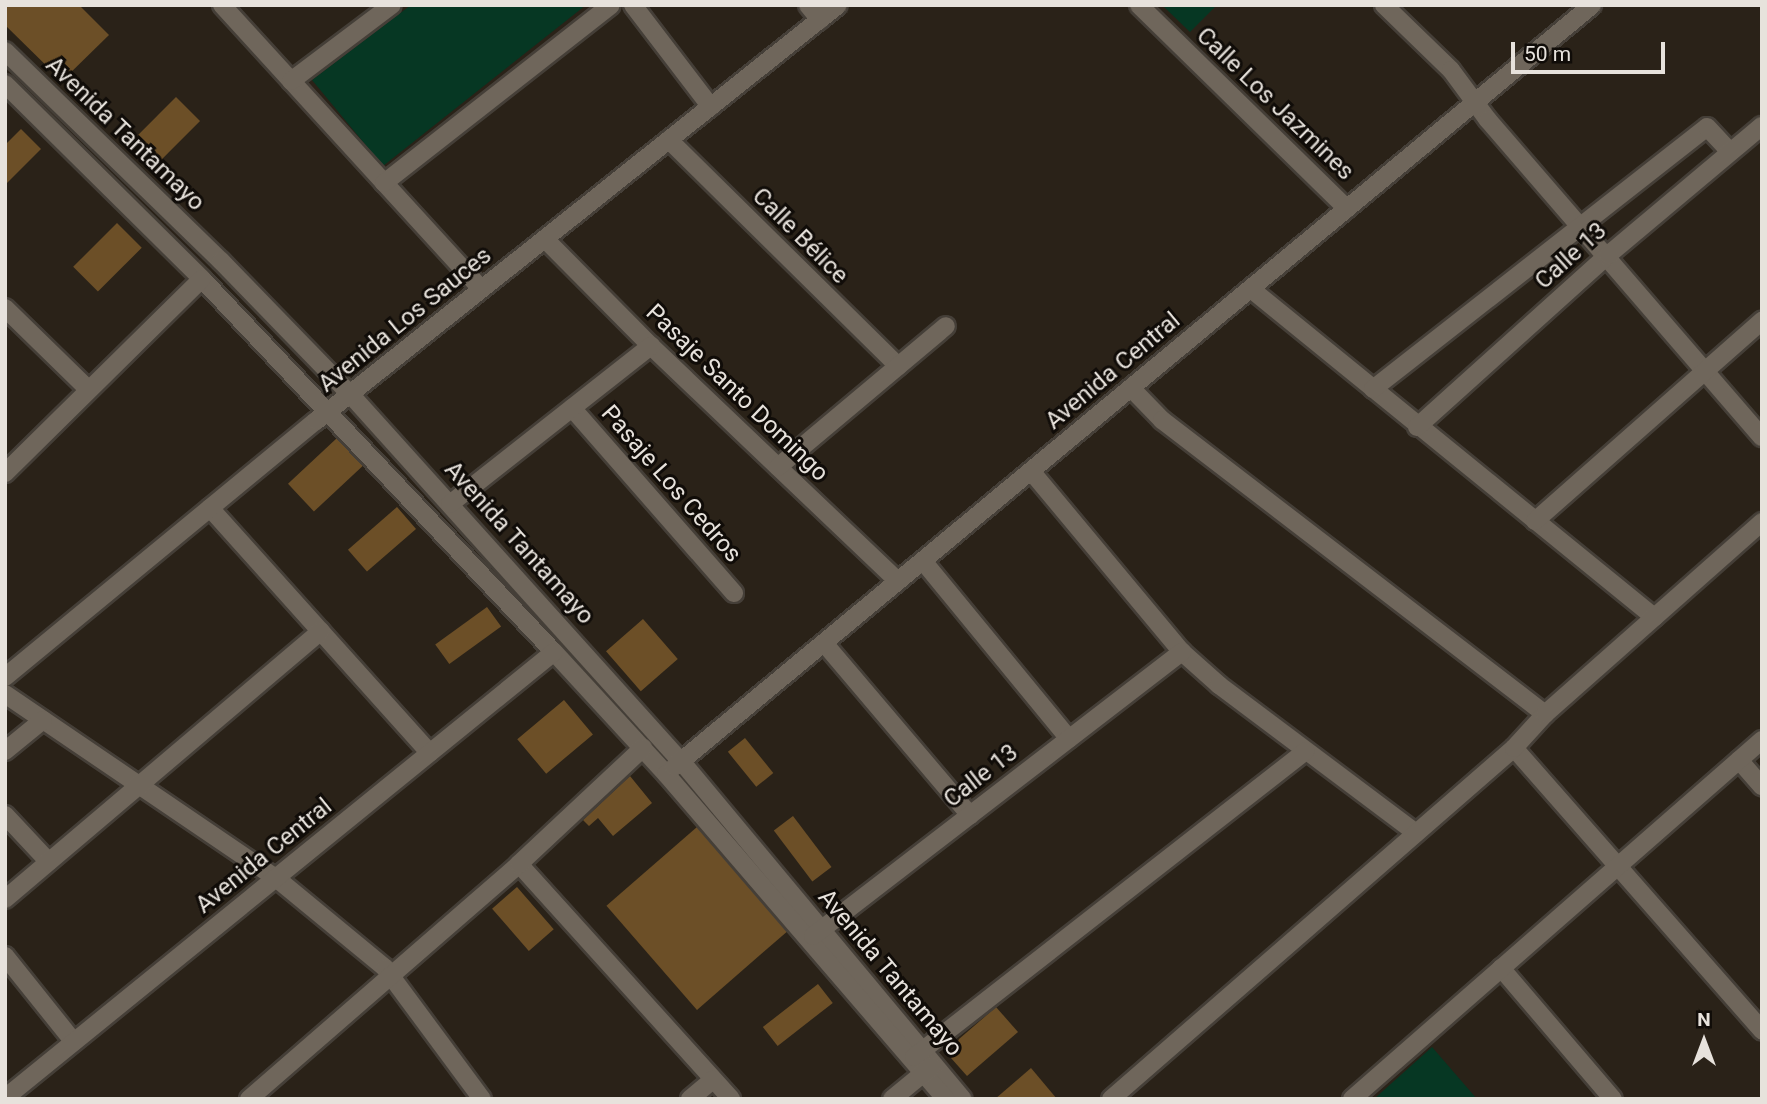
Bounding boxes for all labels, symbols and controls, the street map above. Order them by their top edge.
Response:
street label: Calle Los Jazmines [1190,22,1360,186]
scale bar [1515,28,1669,72]
text: 50 m [1524,42,1571,66]
street label: Avenida Tantamayo [39,51,211,217]
street label: Calle Bélice [746,182,854,290]
street label: Calle 13 [1529,217,1613,295]
street label: Avenida Los Sauces [313,241,497,399]
street label: Pasaje Santo Domingo [640,298,834,488]
street label: Avenida Central [1040,306,1186,436]
street label: Pasaje Los Cedros [595,400,747,568]
street label: Avenida Tantamayo [438,455,600,631]
street label: Calle 13 [938,738,1024,814]
street label: Avenida Central [190,792,338,920]
street label: Avenida Tantamayo [812,883,968,1063]
north arrow [1669,1006,1739,1076]
text: N [1697,1008,1711,1031]

